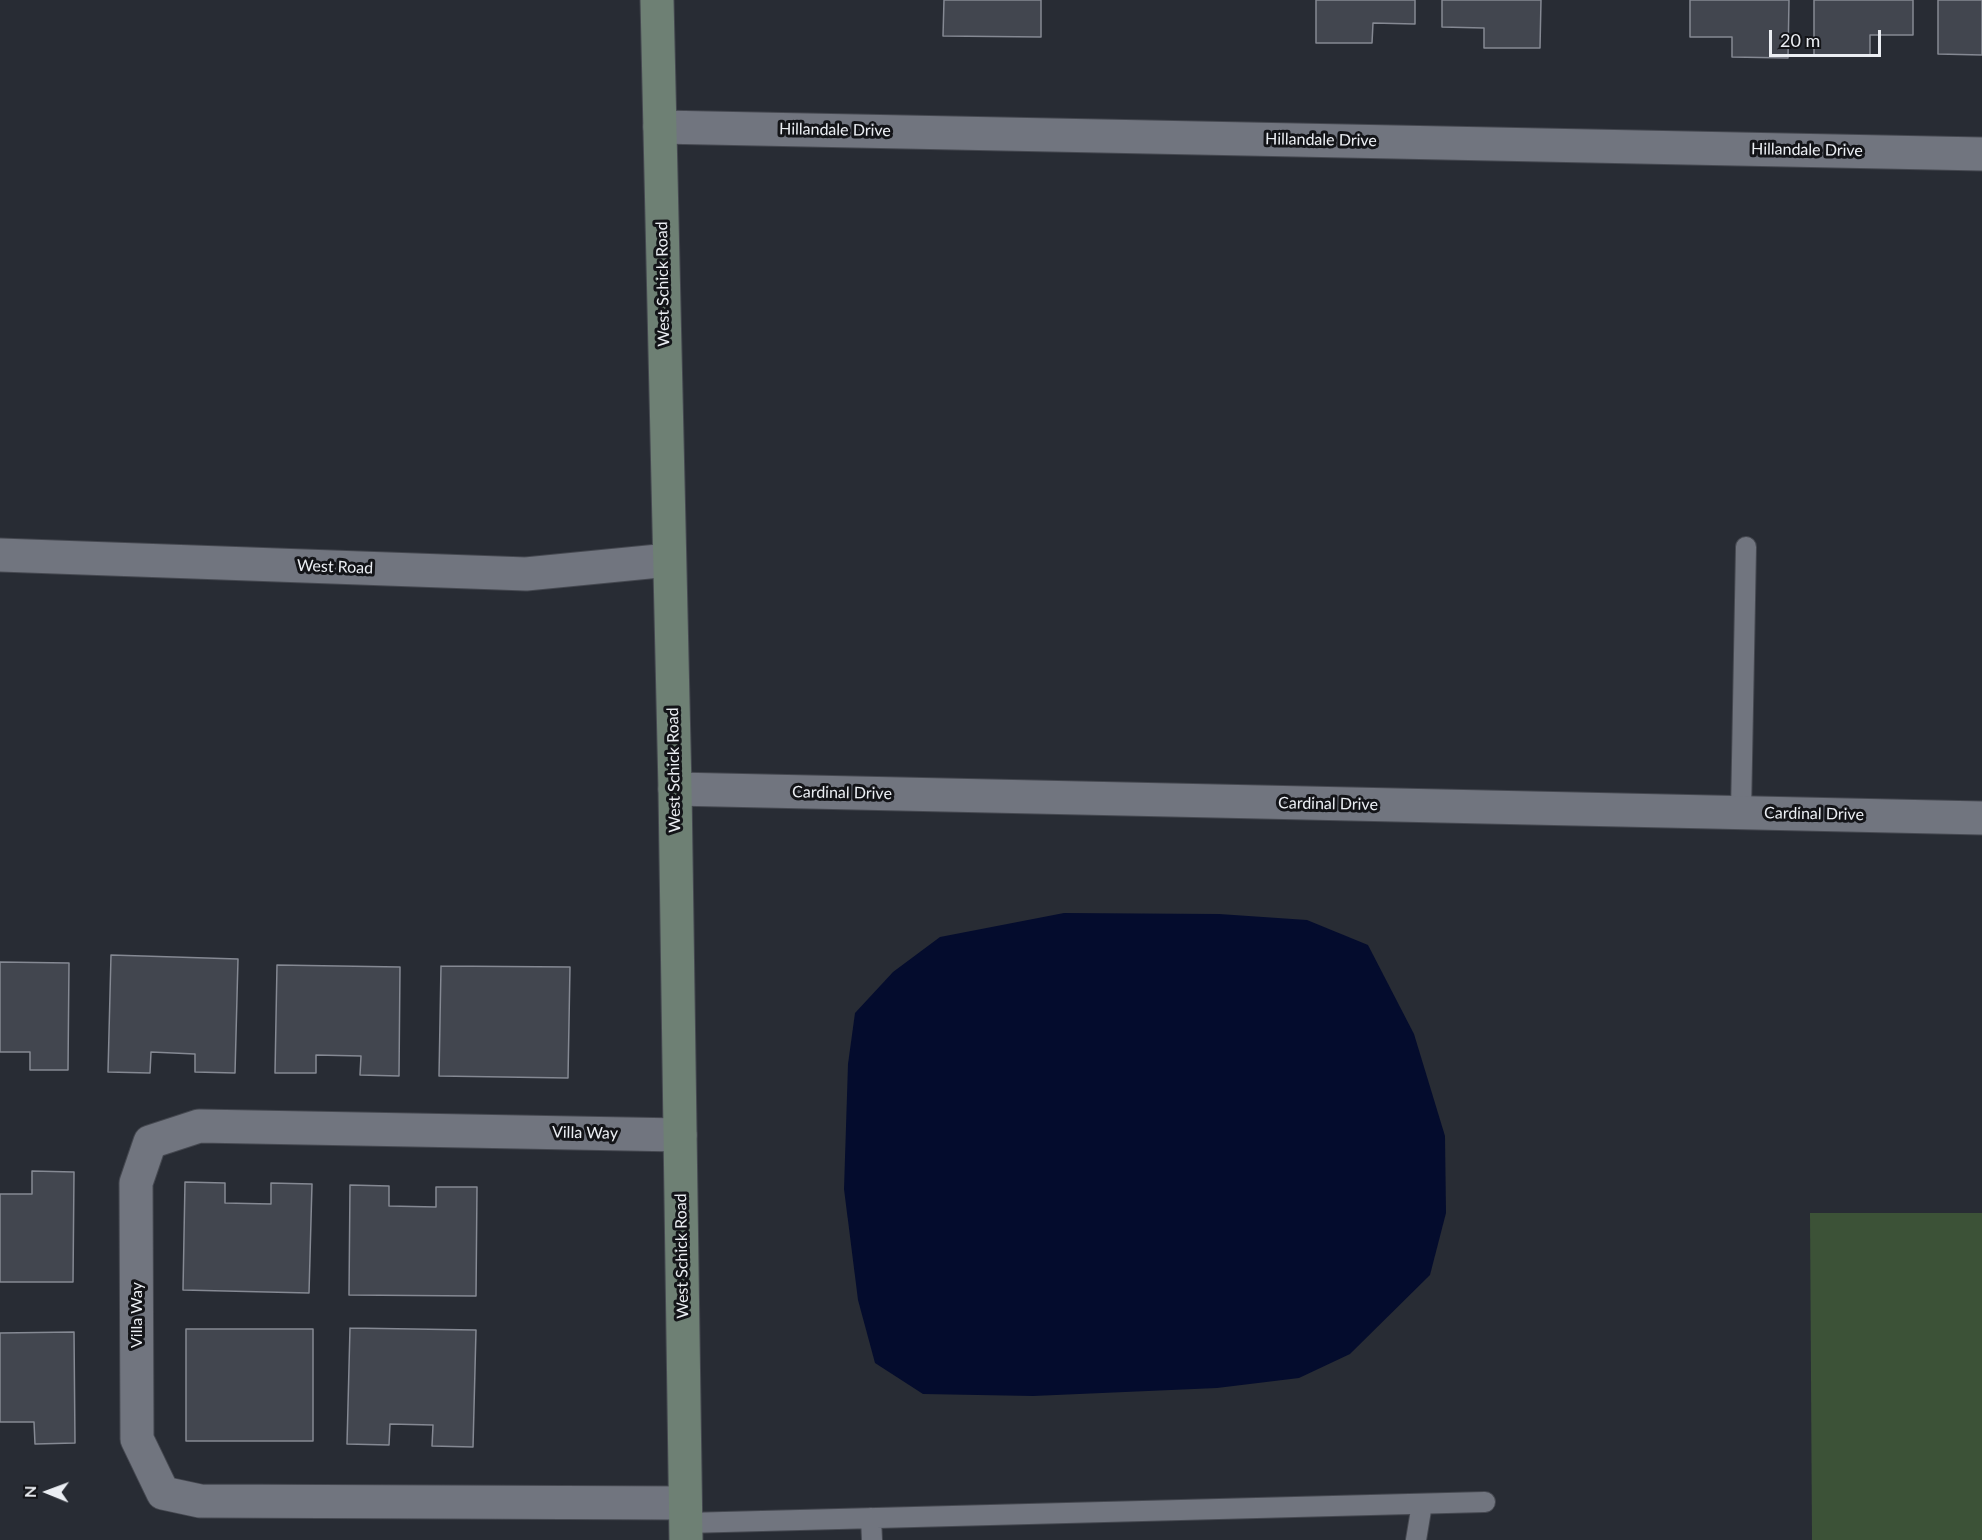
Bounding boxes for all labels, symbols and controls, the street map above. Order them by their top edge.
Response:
scale bar [1772,18,1884,56]
text: 20 m [1780,29,1820,51]
street label: Hillandale Drive [779,119,891,141]
street label: Hillandale Drive [1265,129,1377,151]
street label: Hillandale Drive [1751,139,1863,161]
street label: West Schick Road [652,221,674,347]
street label: West Road [297,556,373,578]
street label: West Schick Road [663,707,685,833]
street label: Cardinal Drive [792,783,892,803]
street label: Cardinal Drive [1278,794,1378,814]
street label: Cardinal Drive [1764,804,1864,824]
street label: Villa Way [552,1123,618,1143]
street label: West Schick Road [671,1193,693,1319]
street label: Villa Way [127,1282,147,1348]
north arrow [18,1462,78,1522]
text: N [20,1485,39,1498]

